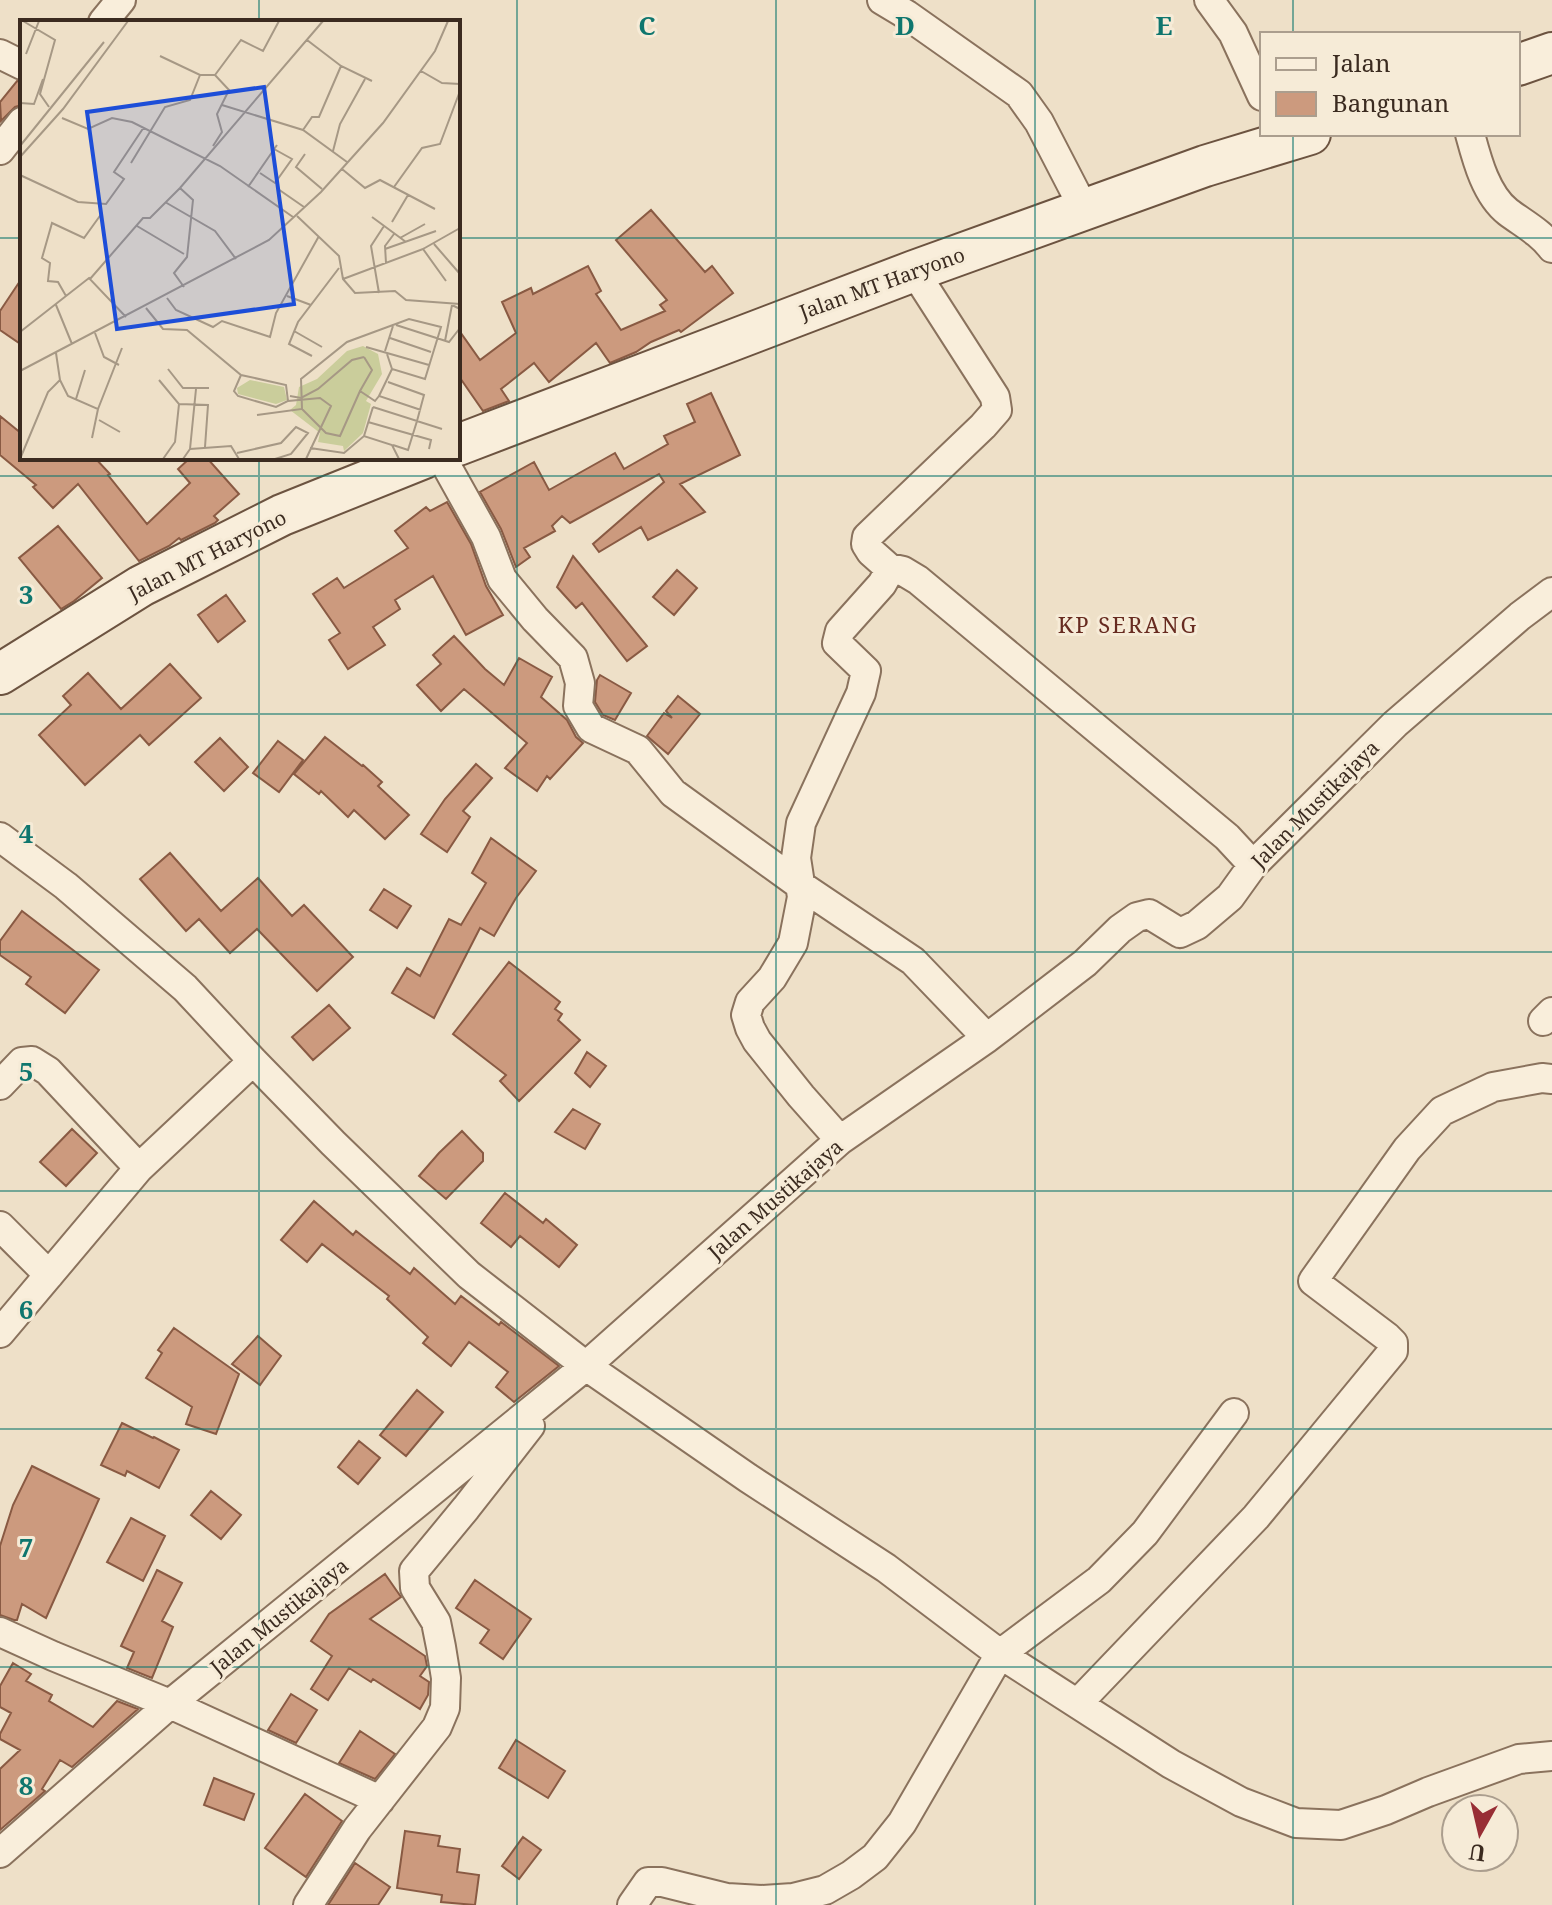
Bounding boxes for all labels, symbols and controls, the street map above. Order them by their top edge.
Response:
text: C [638,7,656,43]
text: D [895,7,915,43]
text: E [1156,7,1173,43]
inset map [20,20,460,460]
legend [1260,32,1520,136]
text: Jalan [1331,46,1391,79]
text: Bangunan [1332,86,1449,119]
street label: Jalan MT Haryono [795,241,968,326]
street label: Jalan MT Haryono [122,503,291,607]
text: 3 [19,576,33,612]
district label: KP SERANG [1058,609,1198,639]
street label: Jalan Mustikajaya [1245,734,1385,874]
text: 4 [19,815,34,851]
text: 5 [19,1053,33,1089]
street label: Jalan Mustikajaya [701,1133,848,1266]
text: 6 [19,1291,33,1327]
text: 7 [19,1529,33,1565]
street label: Jalan Mustikajaya [204,1552,354,1681]
text: 8 [19,1767,33,1803]
north arrow [1440,1793,1520,1873]
text: U [1466,1838,1487,1870]

